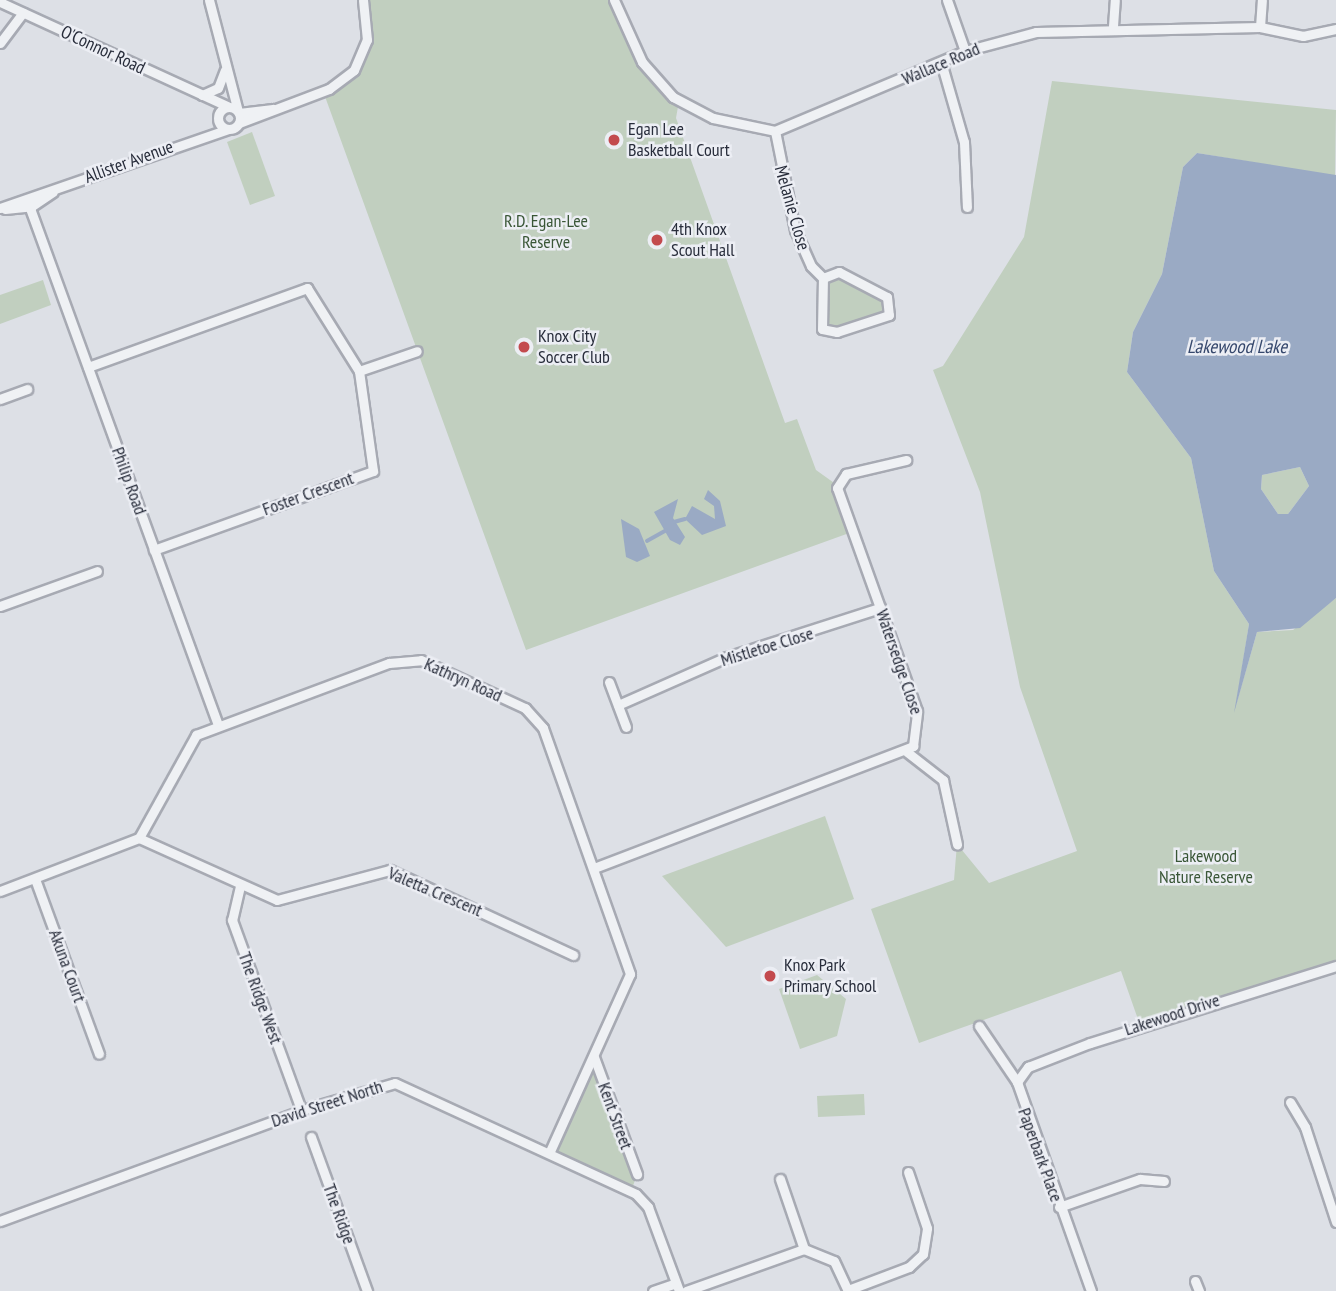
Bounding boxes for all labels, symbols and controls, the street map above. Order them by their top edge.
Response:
street label: O'Connor Road [57,21,149,79]
street label: Wallace Road [899,38,983,90]
place label: Egan Lee Basketball Court [628,119,730,162]
marker: Egan Lee Basketball Court [606,132,622,148]
street label: Allister Avenue [81,136,177,188]
street label: Melanie Close [770,163,814,253]
park label: R.D. Egan-Lee Reserve [503,211,589,254]
place label: 4th Knox Scout Hall [671,219,734,262]
marker: 4th Knox Scout Hall [649,232,665,248]
place label: Knox City Soccer Club [538,326,610,368]
water label: Lakewood Lake [1187,336,1287,358]
marker: Knox City Soccer Club [516,339,532,355]
street label: Philip Road [107,444,151,518]
street label: Foster Crescent [260,468,356,520]
street label: Watersedge Close [871,607,927,717]
street label: Mistletoe Close [718,623,816,671]
street label: Kathryn Road [421,653,505,707]
park label: Lakewood Nature Reserve [1159,846,1253,888]
street label: Valetta Crescent [385,862,485,922]
street label: Akuna Court [44,927,90,1005]
street label: The Ridge West [233,949,287,1047]
place label: Knox Park Primary School [784,955,877,998]
marker: Knox Park Primary School [762,968,778,984]
street label: Lakewood Drive [1122,989,1222,1041]
street label: David Street North [269,1076,385,1132]
street label: Kent Street [593,1080,637,1152]
street label: Paperbark Place [1013,1105,1067,1205]
street label: The Ridge [318,1181,360,1247]

